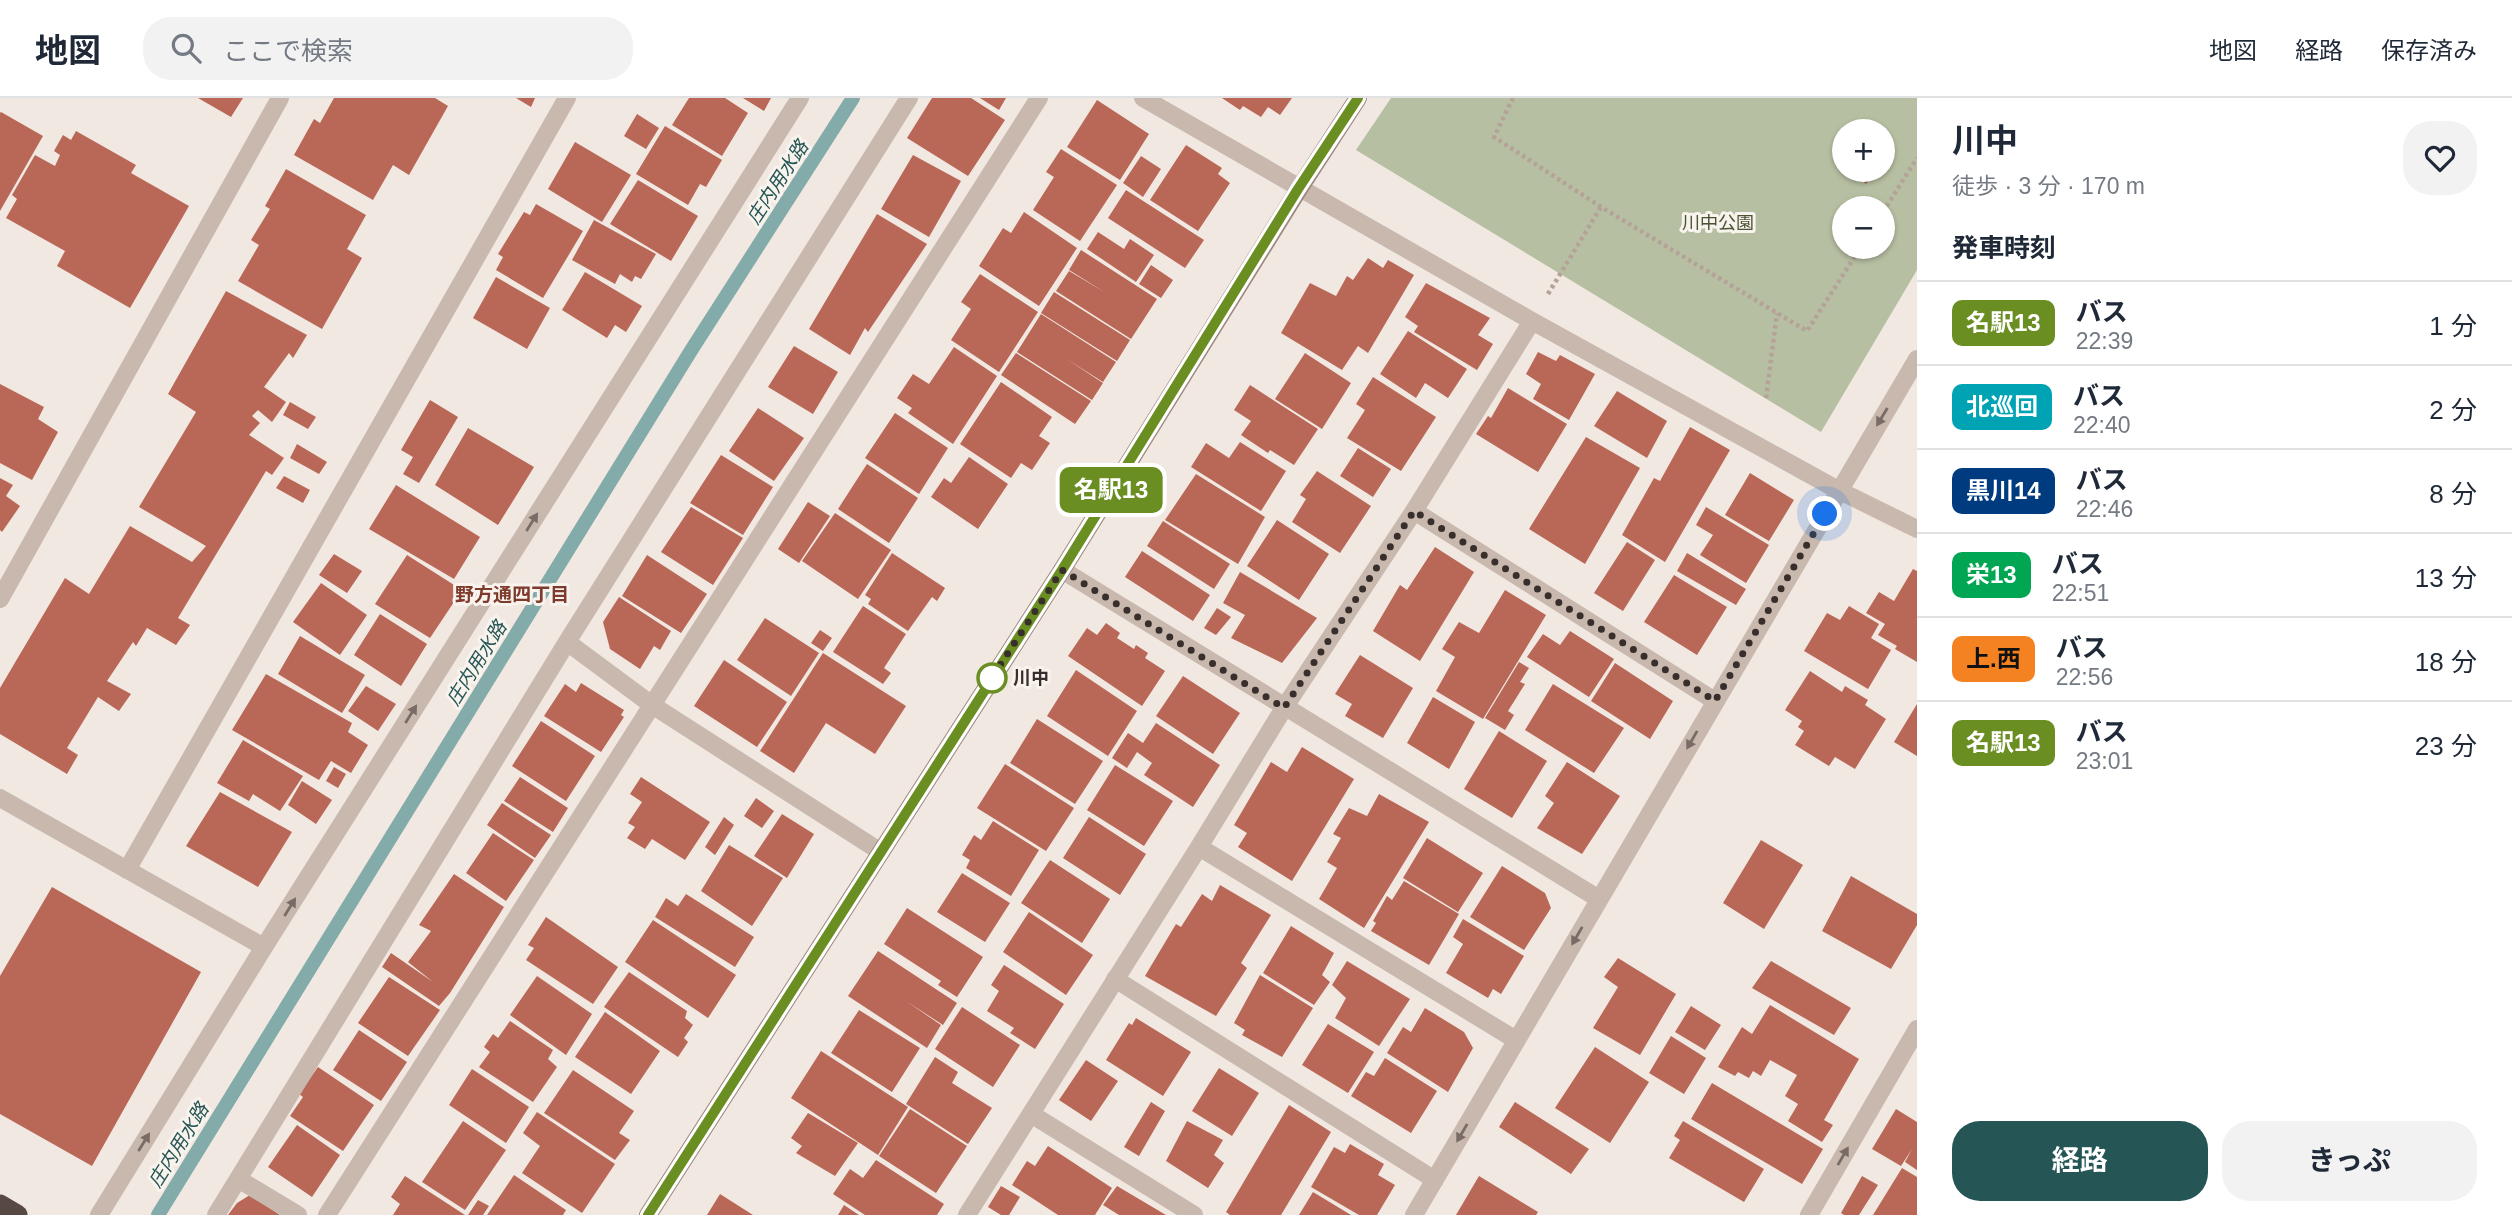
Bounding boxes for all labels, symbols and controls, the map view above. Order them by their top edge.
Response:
search box [143,17,633,80]
icon: search [167,29,205,67]
text: 地図 [35,32,101,69]
text: ここで検索 [223,36,353,66]
text: 地図 [2209,37,2257,64]
text: 経路 [2295,37,2343,64]
text: 保存済み [2381,37,2477,64]
map controls [1832,119,1895,259]
button: + [1832,119,1895,182]
button: heart [2403,121,2477,195]
text: 川中 [1952,122,2018,159]
water label: 庄内用水路 [743,135,813,228]
text: 徒歩 · 3 分 · 170 m [1952,173,2145,199]
button: − [1832,196,1895,259]
park label: 川中公園 [1682,213,1754,233]
text: 発車時刻 [1952,233,2056,263]
text: バス [2076,297,2128,327]
text: 名駅13 [1966,309,2041,336]
text: 1 分 [2429,311,2477,341]
text: 22:39 [2076,328,2133,354]
text: バス [2073,381,2125,411]
text: 北巡回 [1966,393,2038,420]
text: 2 分 [2429,395,2477,425]
one-way arrow [1876,408,1888,427]
text: 22:40 [2073,412,2131,438]
text: バス [2076,465,2128,495]
line badge: 名駅13 [1062,467,1160,513]
text: 名駅13 [1074,476,1148,503]
text: 黒川14 [1966,477,2041,504]
text: 8 分 [2429,479,2477,509]
your location [1807,496,1842,531]
text: 22:46 [2076,496,2133,522]
one-way arrow [526,512,539,532]
text: バス [2052,549,2104,579]
text: 栄13 [1966,561,2017,588]
text: 13 分 [2415,563,2477,593]
text: 22:51 [2052,580,2109,606]
district label: 野方通四丁目 [455,584,569,605]
water label: 庄内用水路 [442,616,512,709]
text: バス [2056,633,2108,663]
text: 上.西 [1966,645,2021,672]
text: 18 分 [2415,647,2477,677]
marker: 川中 [977,663,1007,693]
text: 22:56 [2056,664,2113,690]
place label: 川中 [1013,668,1049,688]
one-way arrow [405,705,418,724]
text: バス [2076,717,2128,747]
text: 名駅13 [1966,729,2041,756]
one-way arrow [1686,731,1699,750]
text: 23 分 [2415,731,2477,761]
text: 23:01 [2076,748,2133,774]
one-way arrow [283,897,296,916]
one-way arrow [1571,927,1584,946]
water label: 庄内用水路 [144,1098,214,1191]
button: 経路 [1952,1121,2208,1201]
button: きっぷ [2222,1121,2477,1201]
one-way arrow [1456,1123,1469,1142]
one-way arrow [137,1132,150,1151]
one-way arrow [1837,1146,1849,1166]

